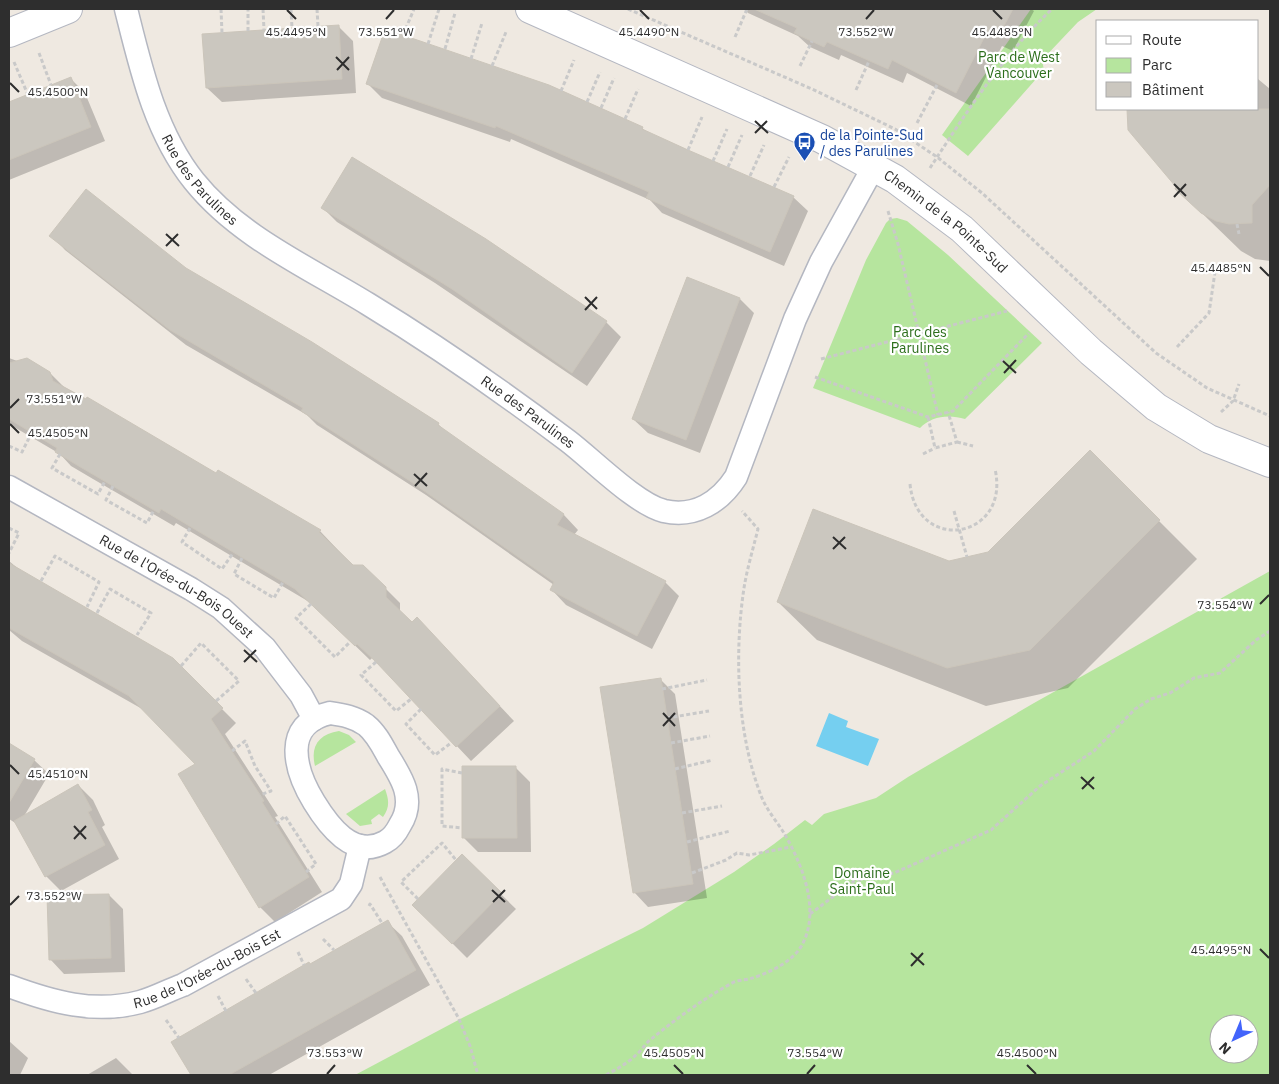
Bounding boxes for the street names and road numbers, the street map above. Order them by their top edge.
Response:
street label: Rue des Parulines [158,131,242,229]
street label: Chemin de la Pointe-Sud [881,166,1012,277]
street label: Rue des Parulines [477,372,579,452]
street label: Rue de l'Orée-du-Bois Ouest [96,531,257,642]
street label: Rue de l'Orée-du-Bois Est [132,925,284,1012]

